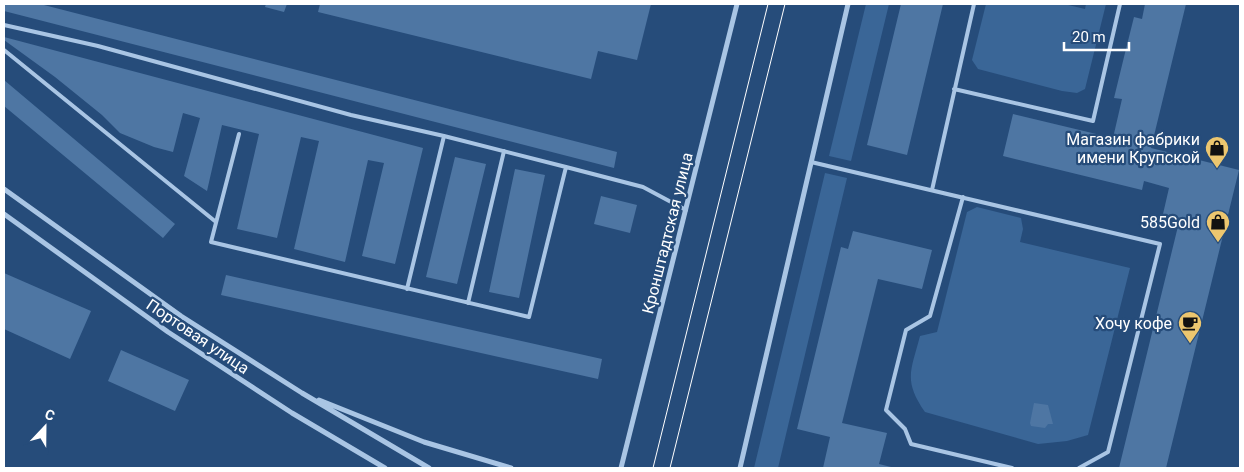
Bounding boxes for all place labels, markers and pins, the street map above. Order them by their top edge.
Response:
place label: Магазин фабрики имени Крупской [1066,130,1200,167]
shop icon: Магазин фабрики имени Крупской [1204,135,1230,169]
shop icon: 585Gold [1205,209,1231,243]
place label: 585Gold [1140,213,1200,232]
cafe icon: Хочу кофе [1177,310,1203,344]
place label: Хочу кофе [1095,314,1172,333]

